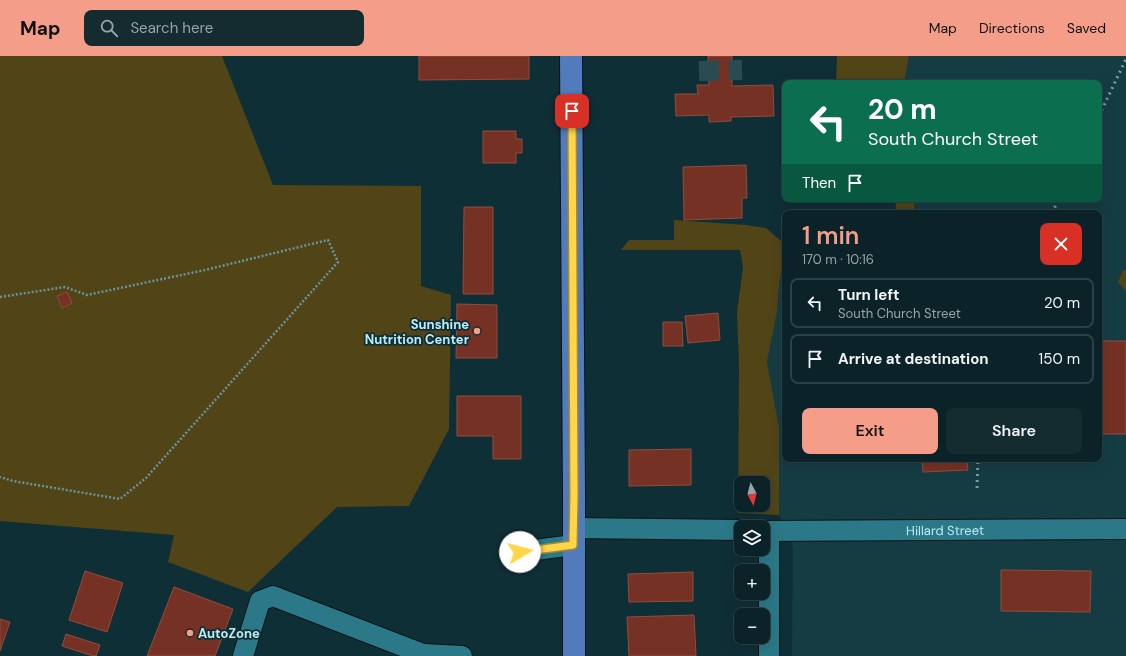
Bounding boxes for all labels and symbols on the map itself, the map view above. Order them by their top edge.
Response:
pin [555,94,589,128]
place label: Sunshine Nutrition Center [365,316,470,348]
marker: Sunshine Nutrition Center [472,326,482,336]
north arrow [734,476,770,512]
street label: Hillard Street [906,521,984,539]
position arrow [499,531,541,573]
place label: AutoZone [198,625,260,642]
marker: AutoZone [185,628,195,638]

